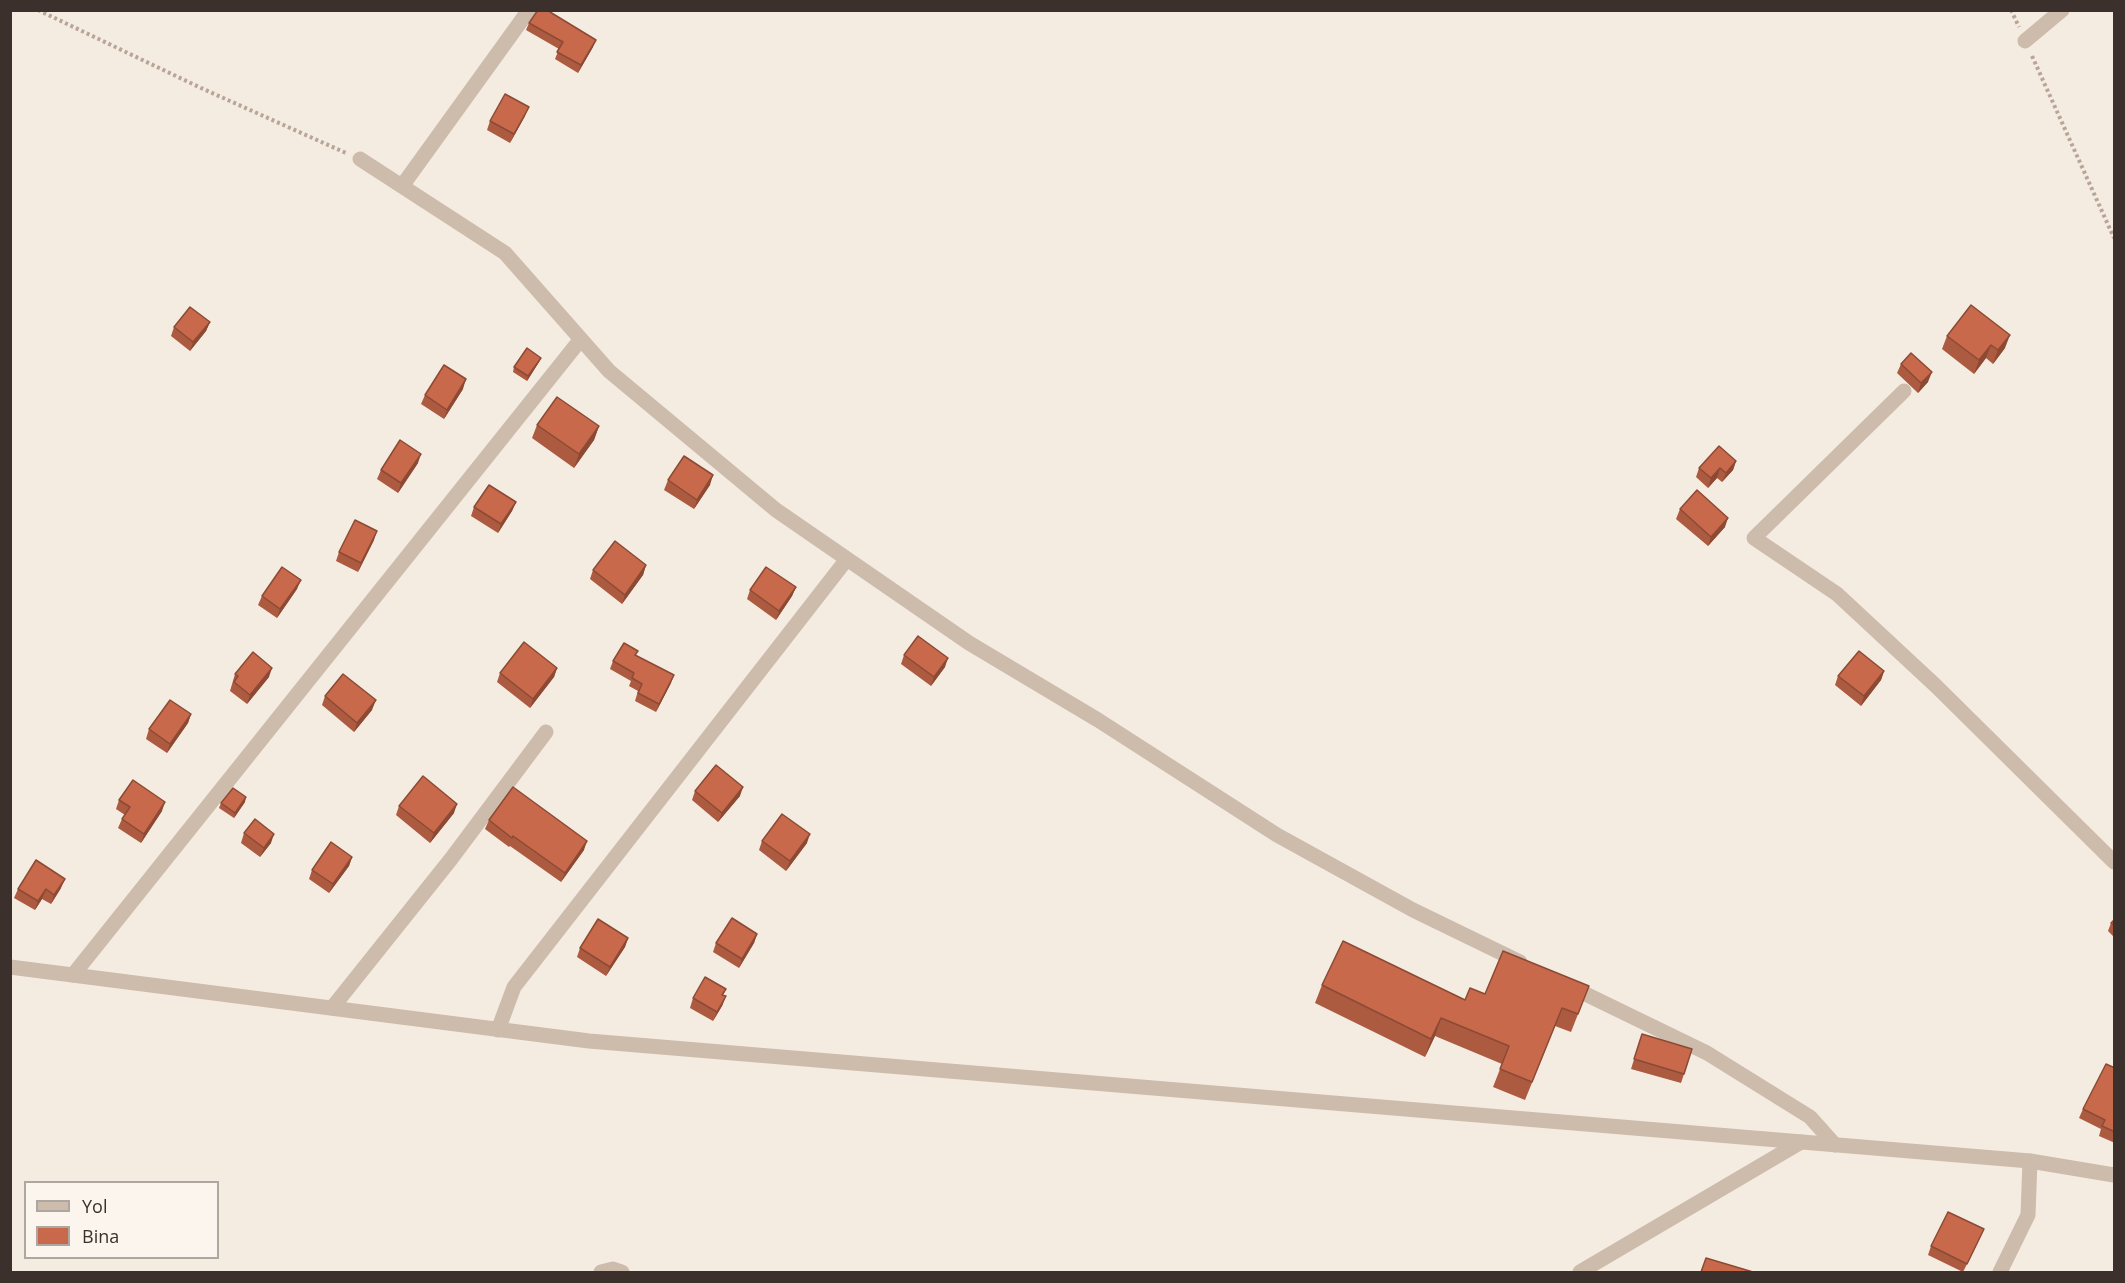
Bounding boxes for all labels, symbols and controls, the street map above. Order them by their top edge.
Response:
legend [24,1181,219,1259]
text: Yol [82,1194,107,1218]
text: Bina [82,1224,119,1248]

